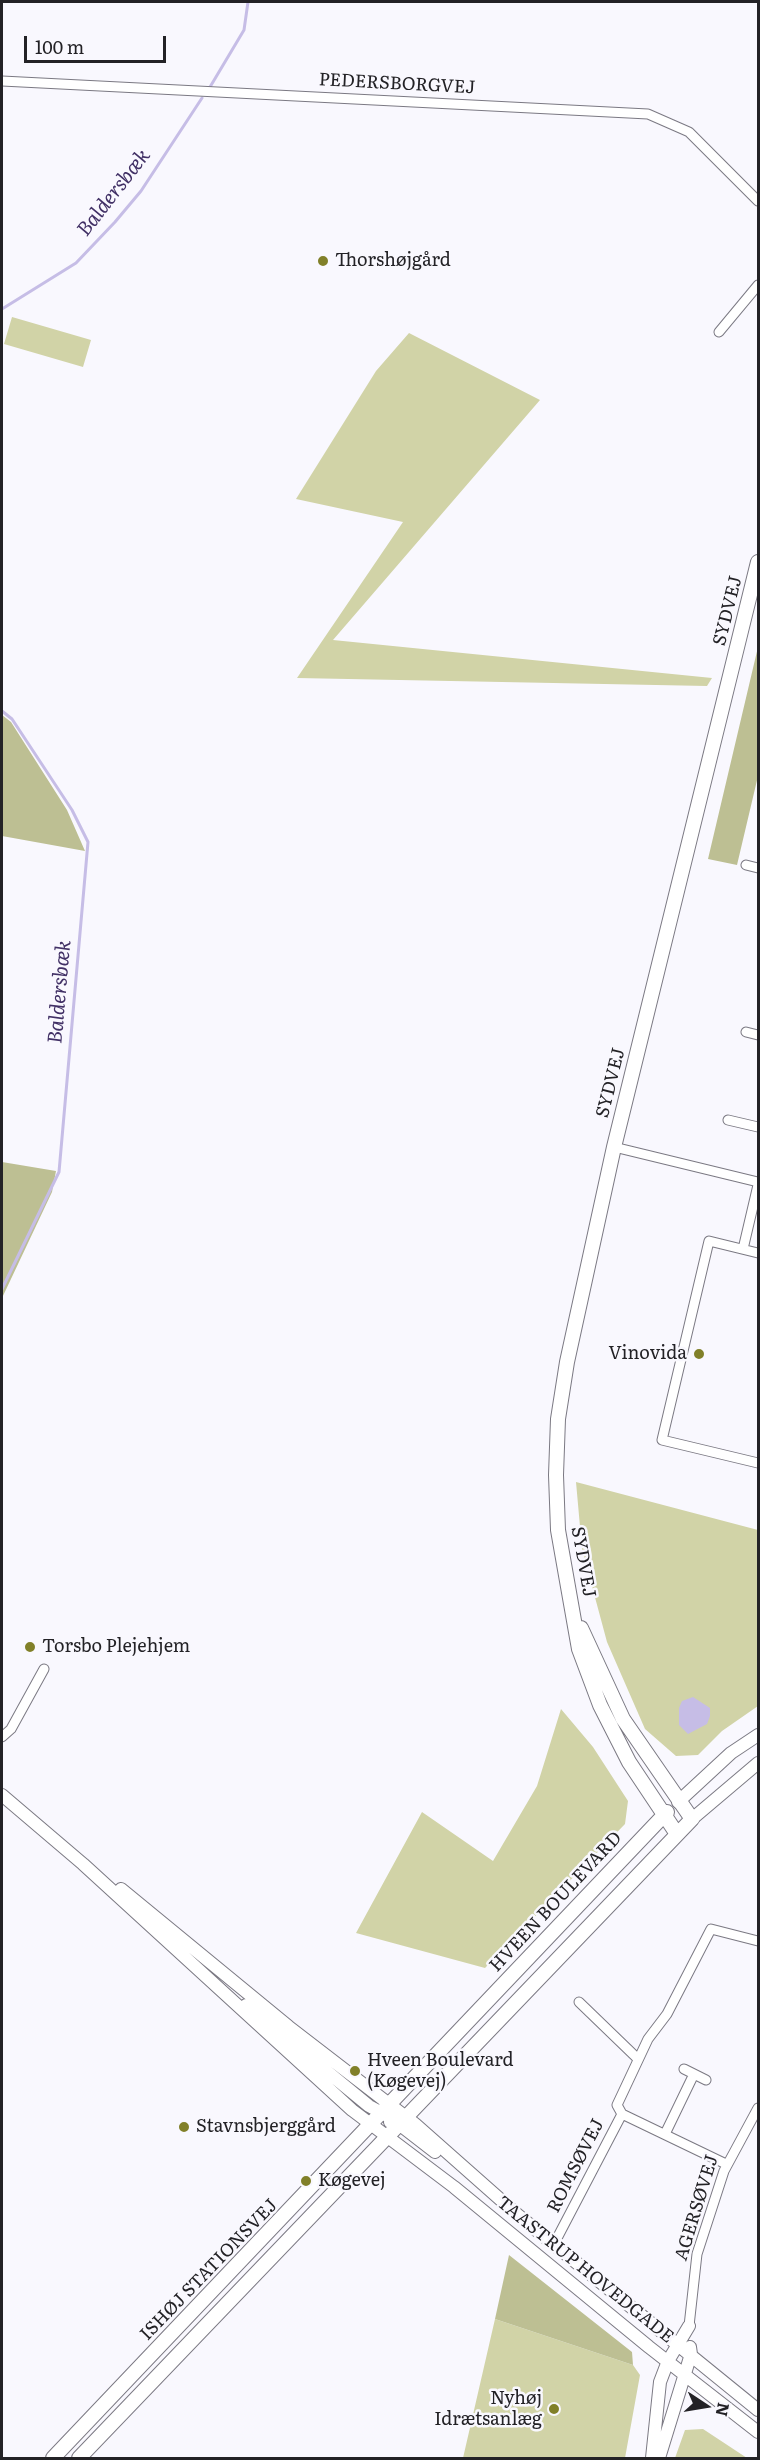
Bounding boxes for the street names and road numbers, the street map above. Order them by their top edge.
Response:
street label: PEDERSBORGVEJ [318,69,476,99]
street label: SYDVEJ [709,574,747,648]
street label: SYDVEJ [592,1046,630,1120]
street label: SYDVEJ [566,1525,600,1599]
street label: HVEEN BOULEVARD [485,1827,627,1977]
street label: ROMSØVEJ [543,2115,609,2217]
street label: AGERSØVEJ [671,2153,723,2263]
street label: TAASTRUP HOVEDGADE [492,2192,678,2348]
street label: ISHØJ STATIONSVEJ [136,2195,282,2345]

